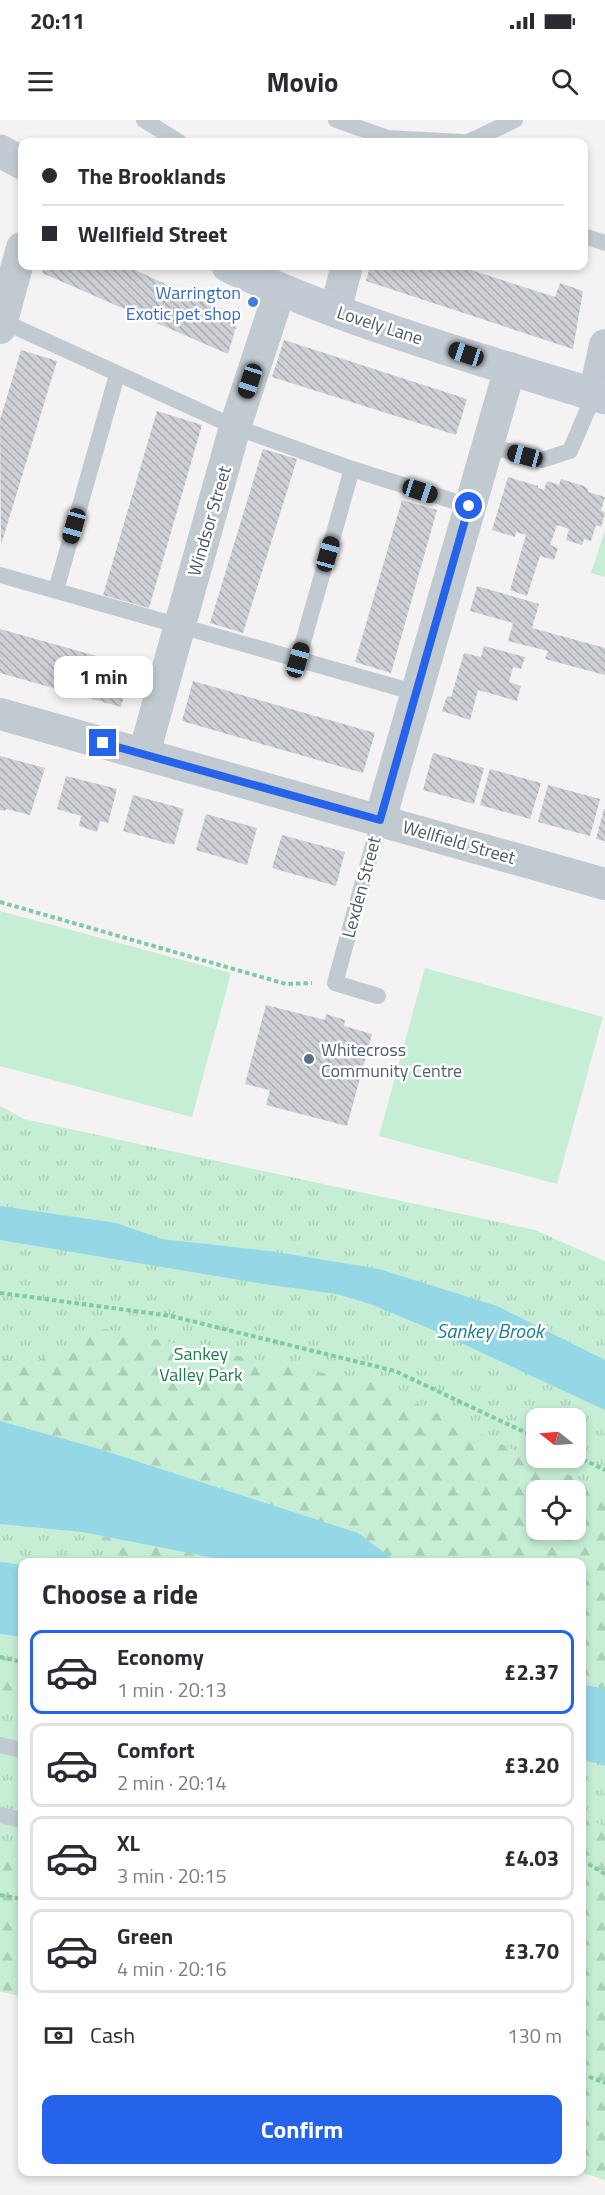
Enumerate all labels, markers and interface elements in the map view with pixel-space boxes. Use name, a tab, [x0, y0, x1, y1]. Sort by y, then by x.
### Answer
text: 20:11	[30, 4, 85, 38]
text: Movio	[267, 61, 338, 102]
icon: menu	[24, 65, 57, 98]
icon: search	[548, 65, 581, 98]
text: The Brooklands	[78, 159, 226, 193]
text: Wellfield Street	[78, 217, 227, 251]
place label: Warrington Exotic pet shop	[126, 279, 241, 327]
marker: Warrington Exotic pet shop	[246, 295, 260, 309]
street label: Lovely Lane	[334, 298, 426, 352]
car	[446, 340, 486, 368]
car	[236, 361, 264, 401]
car	[505, 443, 545, 469]
street label: Windsor Street	[180, 462, 238, 579]
car	[400, 477, 440, 505]
route start	[455, 492, 482, 519]
car	[60, 506, 88, 546]
car	[314, 534, 342, 574]
car	[284, 640, 312, 680]
callout: 1 min	[54, 656, 152, 698]
text: 1 min	[79, 661, 128, 692]
route end	[89, 729, 116, 756]
street label: Wellfield Street	[400, 813, 519, 871]
street label: Lexden Street	[334, 833, 388, 941]
place label: Whitecross Community Centre	[321, 1036, 462, 1084]
marker: Whitecross Community Centre	[302, 1052, 316, 1066]
water label: Sankey Brook	[436, 1315, 546, 1346]
park label: Sankey Valley Park	[159, 1340, 243, 1388]
north arrow	[526, 1408, 586, 1468]
map controls	[526, 1408, 586, 1540]
button: locate	[526, 1480, 586, 1540]
text: Choose a ride	[42, 1573, 198, 1614]
text: Economy	[117, 1640, 204, 1674]
icon: car	[45, 1645, 99, 1699]
text: £2.37	[504, 1655, 559, 1689]
text: 1 min · 20:13	[117, 1674, 227, 1705]
text: Comfort	[117, 1733, 195, 1767]
icon: car	[45, 1738, 99, 1792]
text: £3.20	[504, 1748, 559, 1782]
text: 2 min · 20:14	[117, 1767, 227, 1798]
text: XL	[117, 1826, 140, 1860]
icon: car	[45, 1831, 99, 1885]
text: £4.03	[504, 1841, 559, 1875]
text: 3 min · 20:15	[117, 1860, 227, 1891]
text: Green	[117, 1919, 173, 1953]
icon: car	[45, 1924, 99, 1978]
text: £3.70	[504, 1934, 559, 1968]
text: 4 min · 20:16	[117, 1953, 227, 1984]
text: Cash	[90, 2018, 135, 2052]
icon: cash	[42, 2019, 75, 2052]
text: 130 m	[507, 2020, 562, 2051]
button: Confirm	[42, 2095, 562, 2164]

